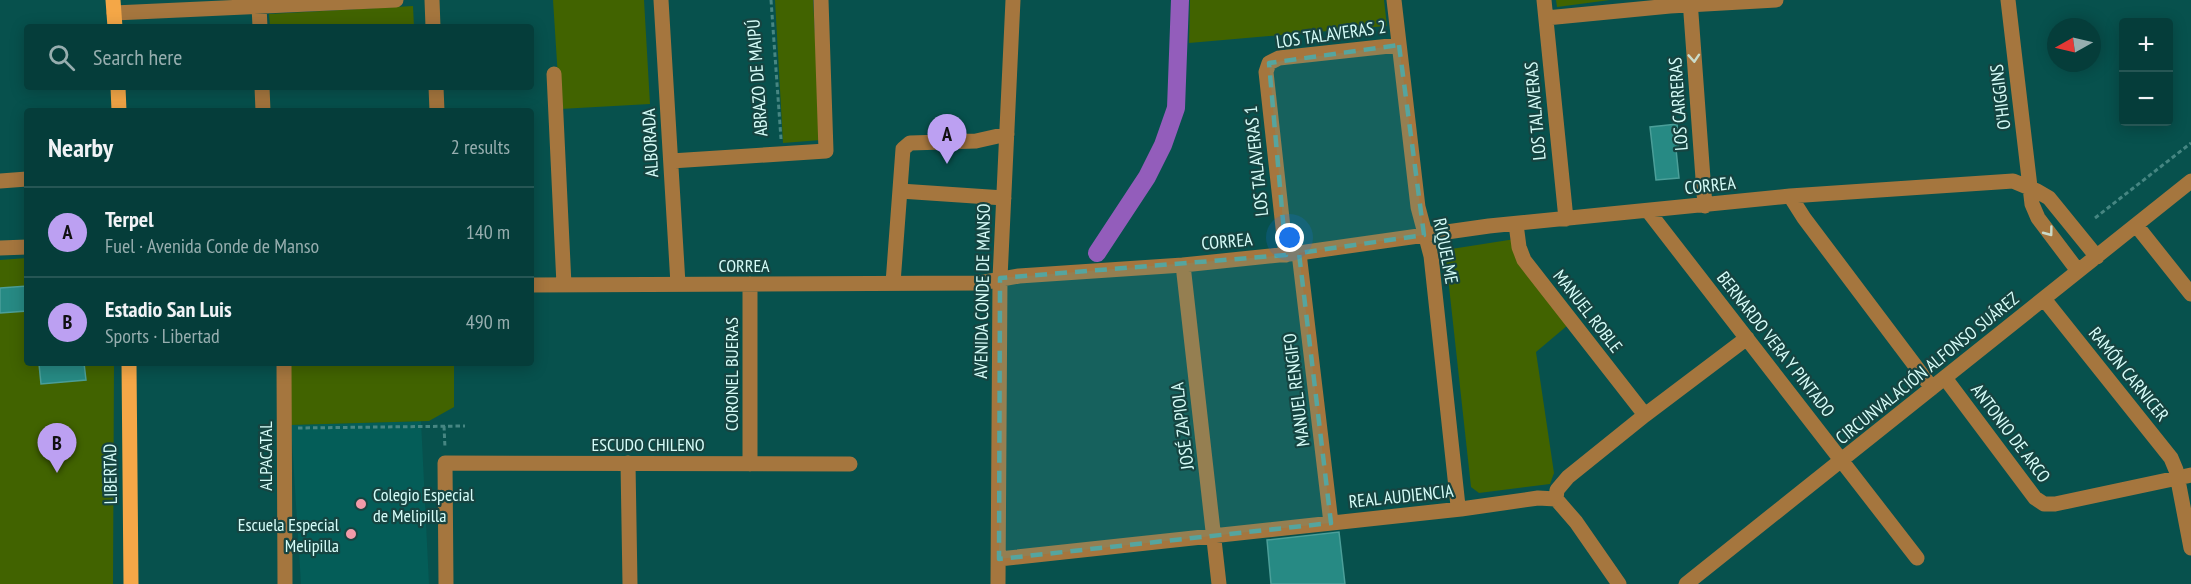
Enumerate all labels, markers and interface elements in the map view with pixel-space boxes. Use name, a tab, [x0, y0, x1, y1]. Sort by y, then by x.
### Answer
street label: LOS TALAVERAS 2	[1275, 15, 1387, 53]
north arrow	[2047, 18, 2101, 72]
map controls	[2119, 18, 2173, 126]
button: +	[2119, 18, 2173, 72]
street label: ABRAZO DE MAIPÚ	[741, 19, 773, 137]
search box	[24, 24, 534, 90]
icon: search	[45, 41, 78, 74]
text: Search here	[93, 43, 182, 71]
one-way arrow	[1687, 54, 1700, 63]
street label: LOS CARRERAS	[1663, 56, 1693, 151]
street label: LOS TALAVERAS	[1519, 60, 1551, 161]
street label: O'HIGGINS	[1985, 63, 2015, 131]
button: −	[2119, 72, 2173, 126]
street label: LOS TALAVERAS 1	[1239, 105, 1273, 217]
street label: ALBORADA	[637, 108, 663, 178]
pin: A	[928, 114, 966, 164]
text: Nearby	[48, 131, 113, 164]
text: 2 results	[451, 134, 510, 160]
street label: CORREA	[1683, 171, 1737, 199]
street label: AVENIDA CONDE DE MANSO	[969, 203, 995, 379]
text: Terpel	[105, 205, 154, 233]
street label: RIQUELME	[1428, 216, 1464, 286]
text: A	[62, 219, 73, 245]
text: 140 m	[466, 219, 510, 245]
your location	[1275, 223, 1304, 252]
one-way arrow	[2042, 226, 2053, 237]
street label: CORREA	[1200, 227, 1254, 255]
text: Fuel · Avenida Conde de Manso	[105, 233, 319, 259]
street label: CORREA	[718, 254, 770, 277]
street label: MANUEL ROBLE	[1548, 265, 1628, 357]
street label: BERNARDO VERA Y PINTADO	[1712, 267, 1840, 422]
street label: CIRCUNVALACIÓN ALFONSO SUÁREZ	[1831, 287, 2023, 449]
text: Estadio San Luis	[105, 295, 232, 323]
text: B	[63, 309, 72, 335]
text: 490 m	[466, 309, 510, 335]
street label: CORONEL BUERAS	[720, 317, 743, 431]
street label: RAMÓN CARNICER	[2084, 322, 2174, 426]
text: Sports · Libertad	[105, 323, 220, 349]
street label: MANUEL RENGIFO	[1278, 332, 1314, 448]
street label: ANTONIO DE ARCO	[1966, 379, 2056, 487]
street label: JOSÉ ZAPIOLA	[1165, 381, 1199, 472]
street label: ALPACATAL	[254, 421, 277, 491]
pin: B	[38, 424, 76, 473]
street label: ESCUDO CHILENO	[591, 433, 705, 456]
street label: LIBERTAD	[98, 443, 122, 505]
street label: REAL AUDIENCIA	[1348, 479, 1455, 513]
place label: Colegio Especial de Melipilla	[373, 483, 475, 527]
marker: Colegio Especial de Melipilla	[354, 497, 368, 511]
place label: Escuela Especial Melipilla	[238, 513, 340, 557]
marker: Escuela Especial Melipilla	[344, 527, 358, 541]

